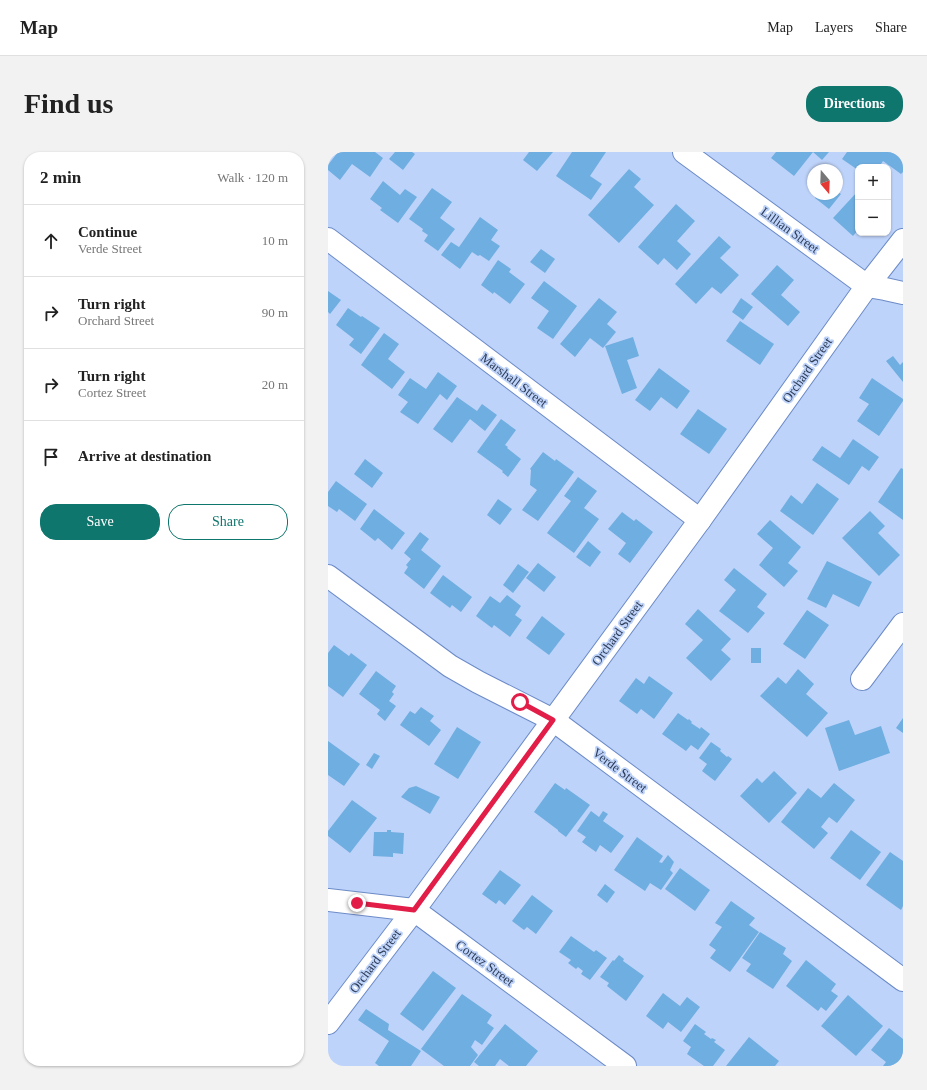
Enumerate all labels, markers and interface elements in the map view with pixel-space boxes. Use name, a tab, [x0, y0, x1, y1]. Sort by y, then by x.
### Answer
text: Map	[20, 17, 58, 38]
text: Map	[767, 20, 793, 35]
text: Layers	[815, 20, 853, 35]
text: Share	[875, 20, 907, 35]
button: Directions	[806, 86, 903, 122]
text: Find us	[24, 88, 114, 119]
north arrow	[807, 164, 843, 200]
map controls	[855, 164, 891, 236]
button: +	[855, 164, 891, 200]
text: 2 min	[40, 168, 81, 187]
text: Walk · 120 m	[217, 170, 288, 185]
button: −	[855, 200, 891, 236]
street label: Lillian Street	[758, 204, 822, 256]
text: Continue	[78, 224, 137, 240]
icon: ahead	[40, 230, 62, 252]
text: 10 m	[262, 233, 288, 248]
text: Verde Street	[78, 241, 142, 256]
text: Turn right	[78, 296, 145, 312]
icon: right	[40, 302, 62, 324]
text: 90 m	[262, 305, 288, 320]
text: Orchard Street	[78, 313, 154, 328]
street label: Orchard Street	[779, 334, 835, 405]
street label: Marshall Street	[478, 350, 551, 410]
text: Turn right	[78, 368, 145, 384]
icon: right	[40, 374, 62, 396]
text: 20 m	[262, 377, 288, 392]
text: Cortez Street	[78, 385, 146, 400]
icon: arrive	[40, 446, 62, 468]
text: Arrive at destination	[78, 448, 211, 464]
button: Save	[40, 504, 160, 540]
button: Share	[168, 504, 288, 540]
street label: Orchard Street	[589, 597, 646, 668]
route start	[511, 693, 529, 711]
street label: Verde Street	[590, 745, 650, 795]
route end	[348, 894, 366, 912]
street label: Orchard Street	[346, 926, 404, 996]
street label: Cortez Street	[453, 937, 517, 989]

